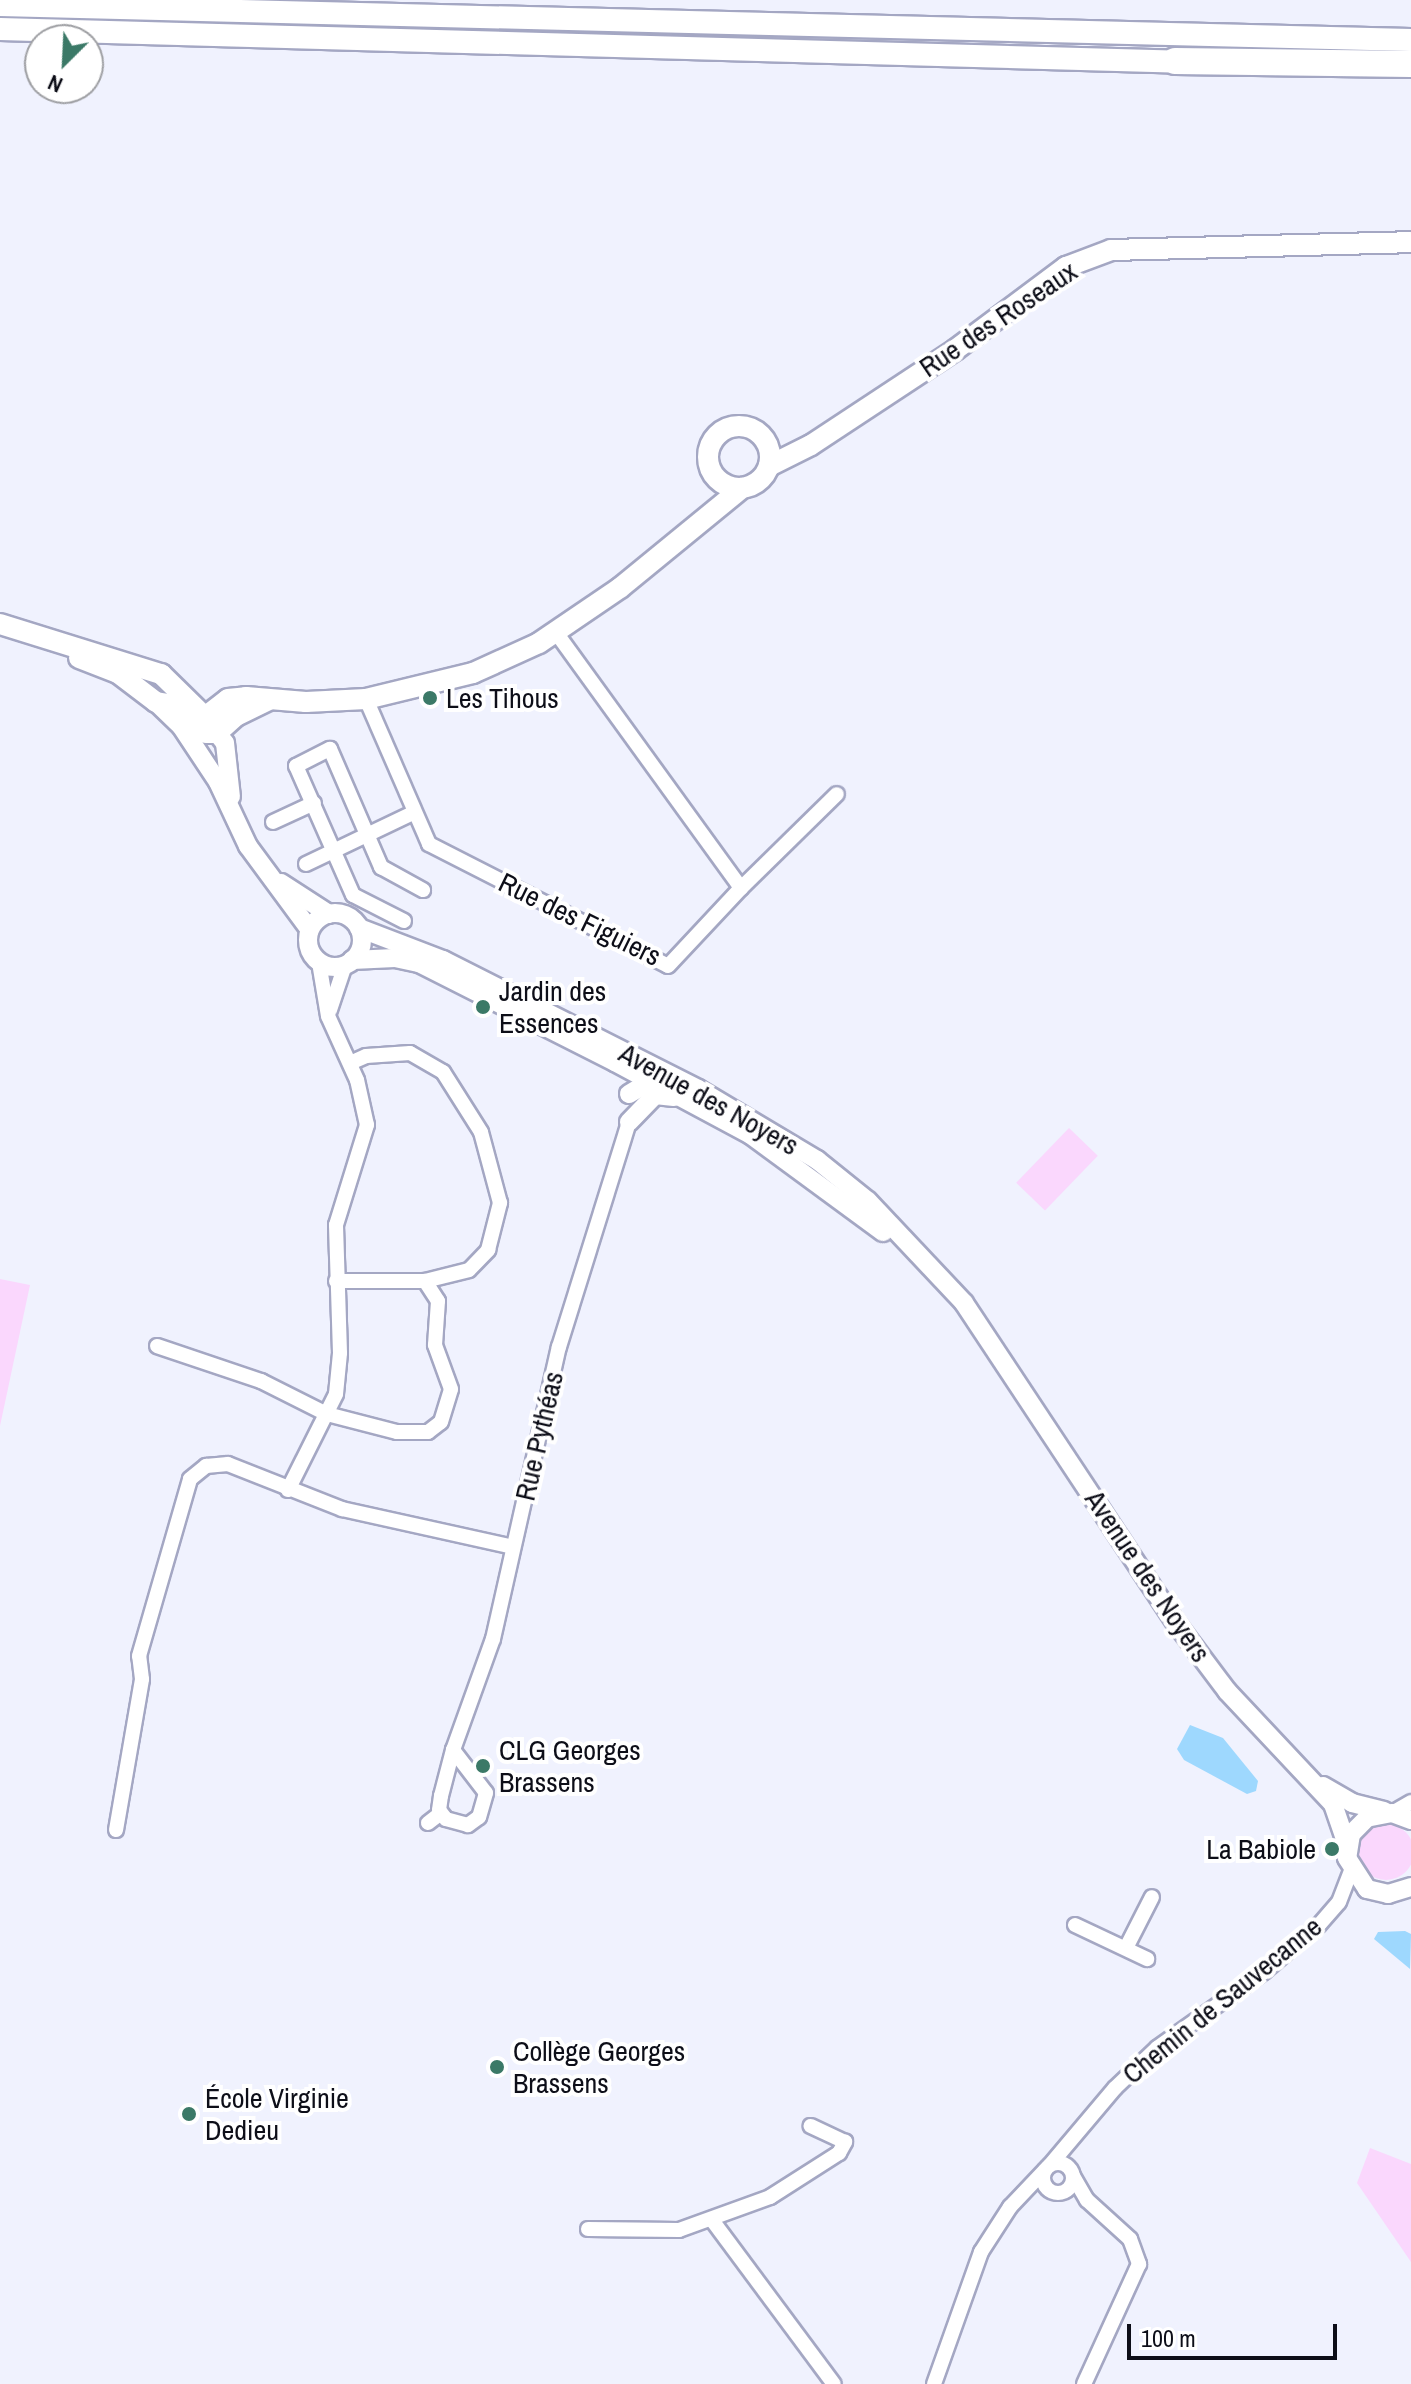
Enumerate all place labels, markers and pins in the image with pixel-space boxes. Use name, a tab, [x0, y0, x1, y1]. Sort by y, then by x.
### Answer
place label: Les Tihous	[446, 681, 559, 715]
marker: Les Tihous	[421, 689, 439, 707]
place label: Jardin des Essences	[499, 974, 606, 1040]
marker: Jardin des Essences	[474, 998, 492, 1016]
place label: CLG Georges Brassens	[499, 1733, 641, 1799]
marker: CLG Georges Brassens	[474, 1757, 492, 1775]
place label: La Babiole	[1206, 1832, 1316, 1866]
marker: La Babiole	[1323, 1840, 1341, 1858]
place label: Collège Georges Brassens	[513, 2034, 685, 2100]
marker: Collège Georges Brassens	[488, 2058, 506, 2076]
place label: École Virginie Dedieu	[205, 2081, 349, 2147]
marker: École Virginie Dedieu	[180, 2105, 198, 2123]

